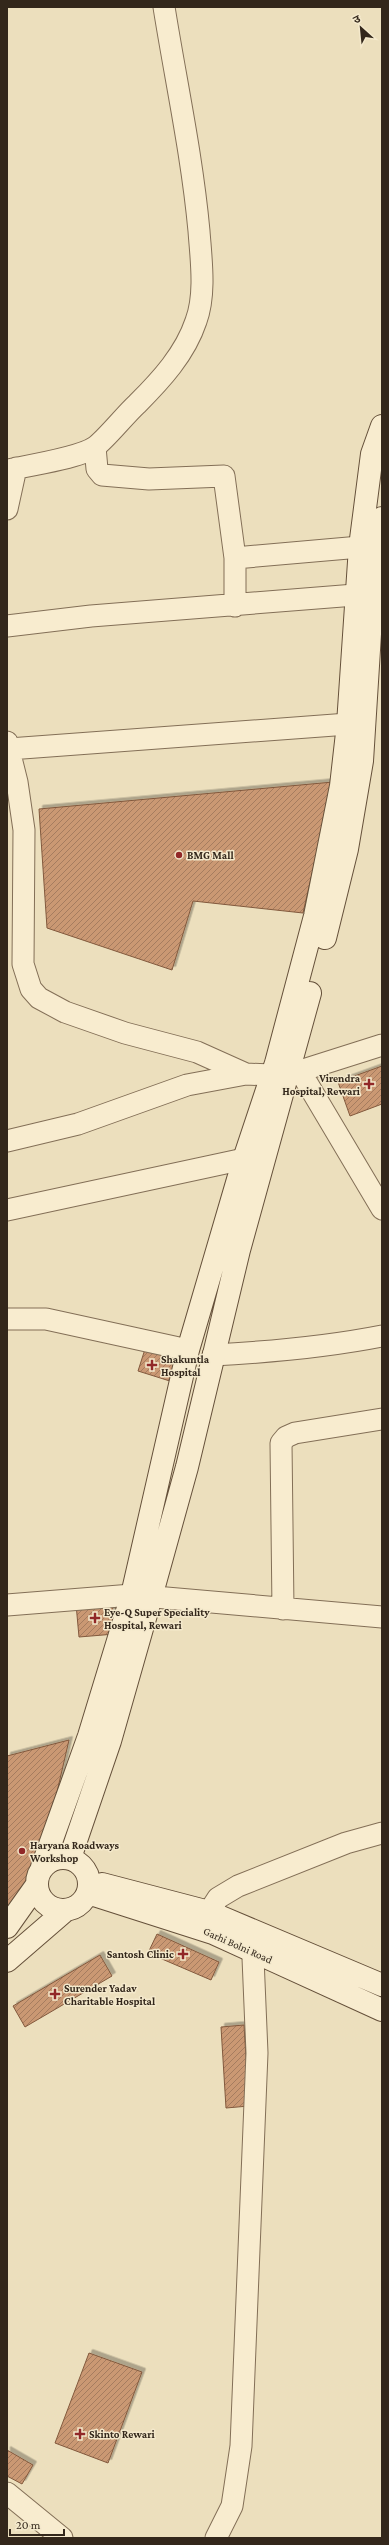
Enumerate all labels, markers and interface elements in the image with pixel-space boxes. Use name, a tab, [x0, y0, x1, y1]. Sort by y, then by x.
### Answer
north arrow	[341, 8, 381, 48]
text: उ	[351, 12, 363, 26]
place label: BMG Mall	[187, 849, 234, 861]
marker: BMG Mall	[174, 850, 184, 860]
place label: Virendra Hospital, Rewari	[282, 1072, 361, 1098]
marker: Virendra Hospital, Rewari	[363, 1078, 375, 1090]
place label: Shakuntla Hospital	[161, 1353, 210, 1378]
marker: Shakuntla Hospital	[146, 1359, 158, 1371]
place label: Eye-Q Super Speciality Hospital, Rewari	[104, 1606, 210, 1632]
marker: Eye-Q Super Speciality Hospital, Rewari	[89, 1612, 101, 1624]
place label: Haryana Roadways Workshop	[29, 1839, 120, 1864]
marker: Haryana Roadways Workshop	[17, 1846, 27, 1856]
street label: Garhi Bolni Road	[202, 1924, 275, 1966]
place label: Santosh Clinic	[107, 1948, 174, 1960]
marker: Santosh Clinic	[177, 1948, 189, 1960]
place label: Surender Yadav Charitable Hospital	[64, 1982, 156, 2007]
marker: Surender Yadav Charitable Hospital	[49, 1988, 61, 2000]
marker: Skinto Rewari	[74, 2428, 86, 2440]
place label: Skinto Rewari	[89, 2428, 156, 2440]
scale bar	[10, 2511, 64, 2537]
text: 20 m	[16, 2518, 41, 2532]

